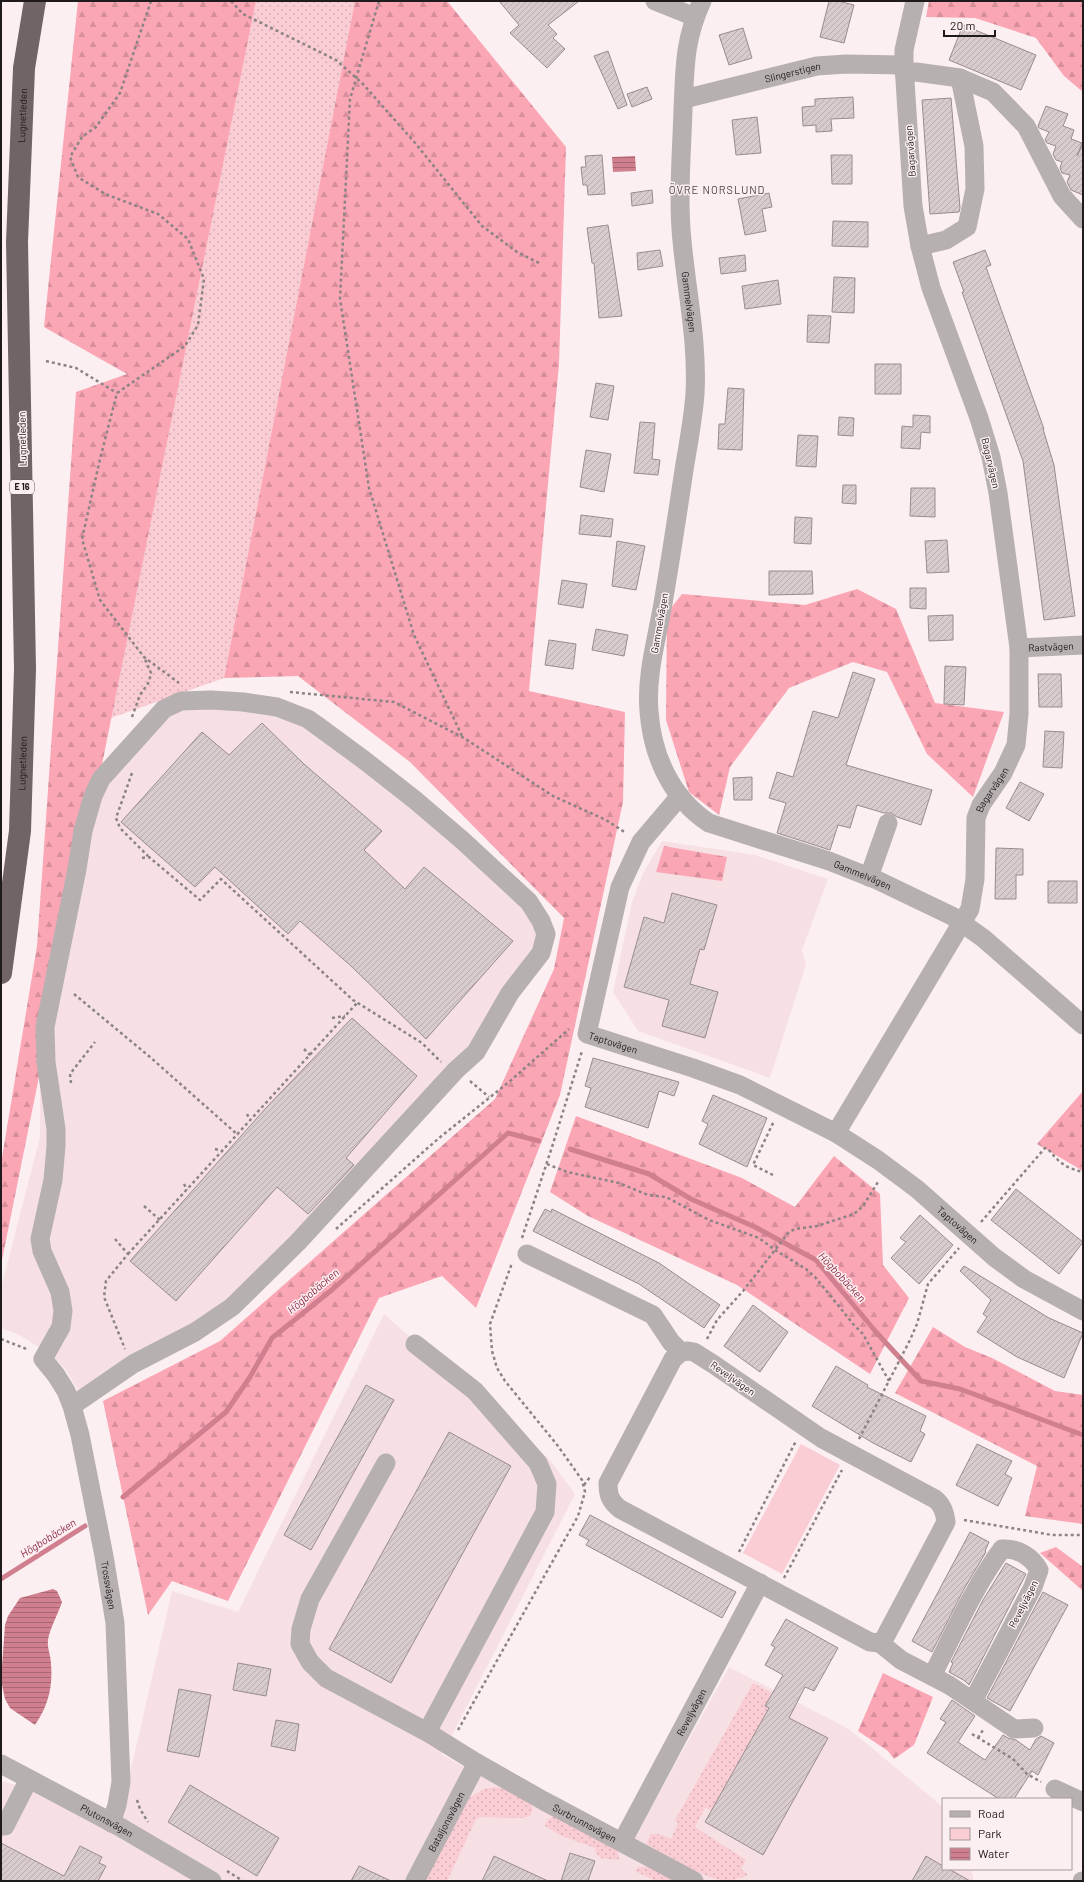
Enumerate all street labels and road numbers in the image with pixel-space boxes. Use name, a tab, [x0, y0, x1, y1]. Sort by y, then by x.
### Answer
street label: Slingerstigen	[763, 60, 821, 85]
street label: Lugnetleden	[15, 88, 29, 143]
street label: Bagarvägen	[902, 125, 918, 177]
street label: Gammelvägen	[679, 271, 699, 333]
street label: Lugnetleden	[16, 412, 28, 466]
street label: Bagarvägen	[979, 437, 1003, 489]
road number: E 16	[10, 480, 34, 494]
street label: Gammelvägen	[648, 592, 670, 654]
street label: Rastvägen	[1028, 639, 1074, 654]
street label: Lugnetleden	[15, 736, 29, 791]
street label: Bagarvägen	[973, 765, 1011, 814]
street label: Gammelvägen	[832, 858, 893, 892]
street label: Taptovägen	[587, 1029, 639, 1056]
street label: Taptovägen	[935, 1204, 981, 1246]
street label: Reveljvägen	[708, 1358, 758, 1398]
street label: Trossvägen	[99, 1560, 119, 1610]
street label: Reveljvägen	[1006, 1578, 1040, 1630]
street label: Reveljvägen	[674, 1687, 709, 1738]
street label: Bataljonsvägen	[425, 1790, 467, 1854]
street label: Plutonsvägen	[78, 1801, 136, 1840]
street label: Surbrunnsvägen	[551, 1801, 619, 1845]

